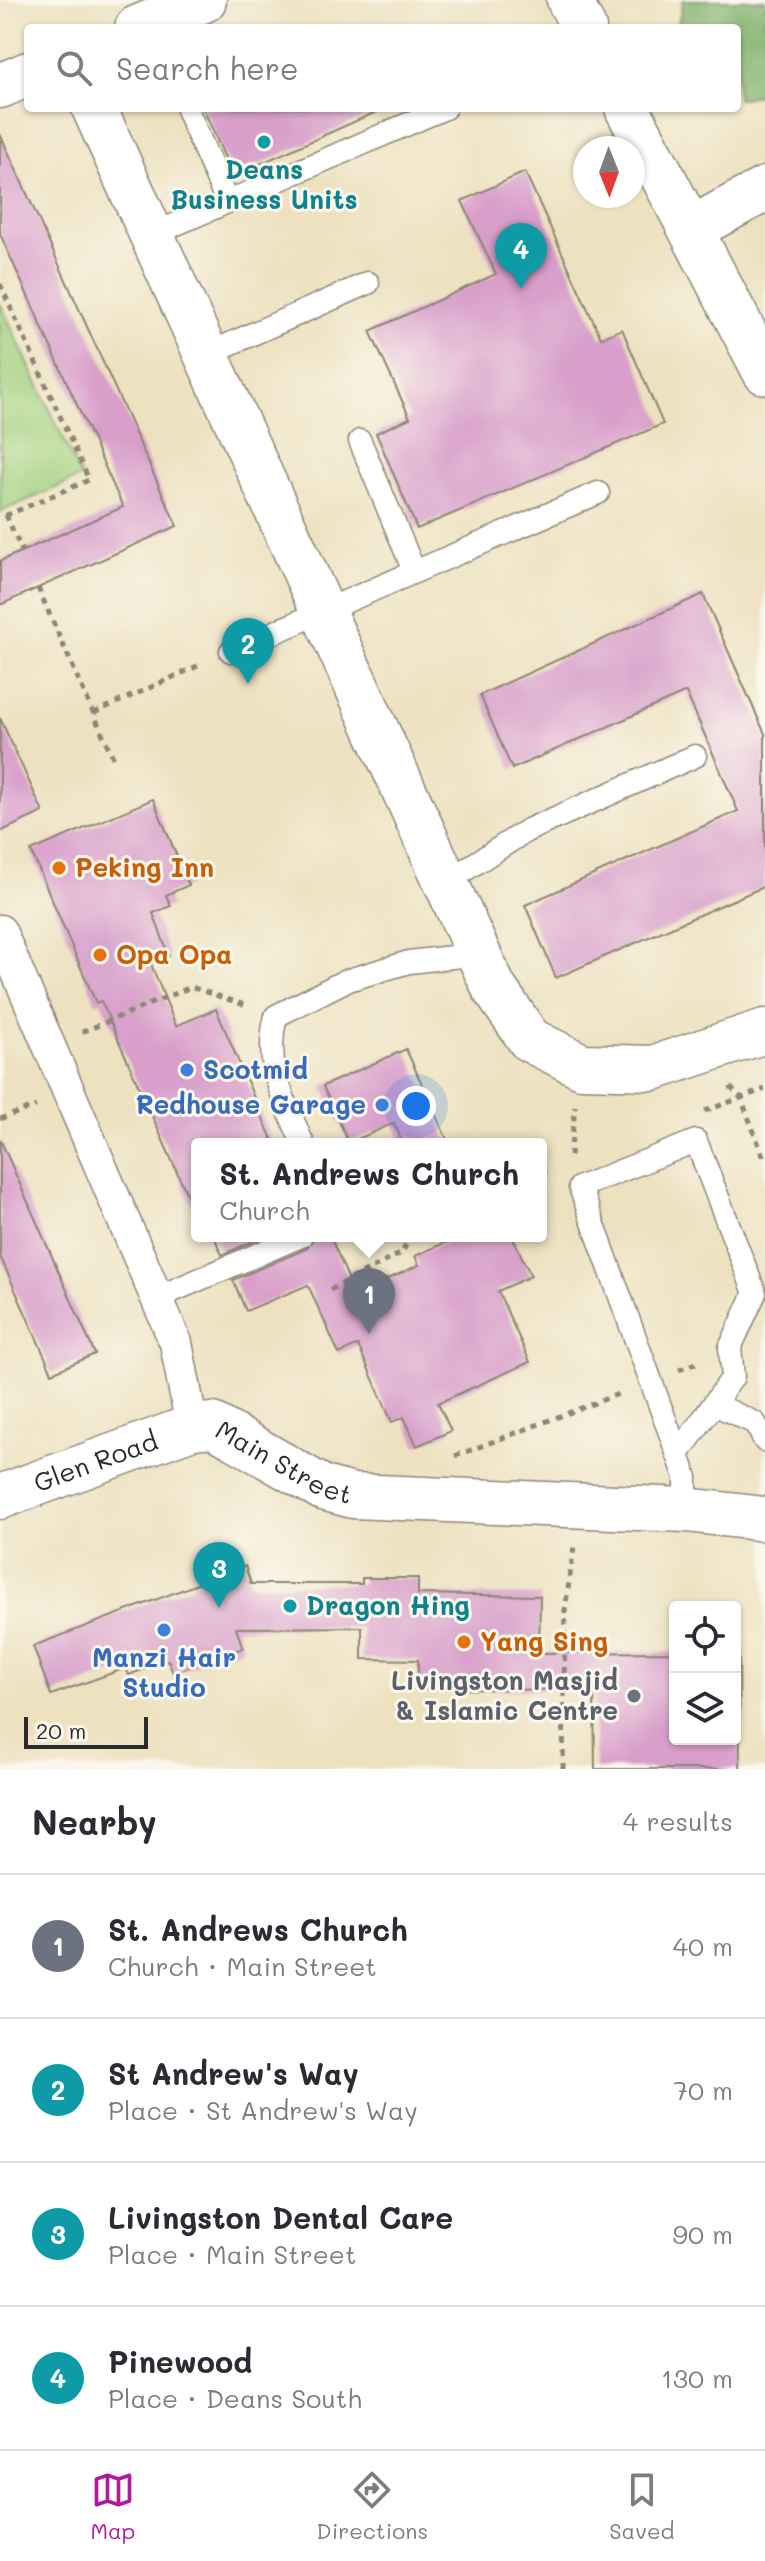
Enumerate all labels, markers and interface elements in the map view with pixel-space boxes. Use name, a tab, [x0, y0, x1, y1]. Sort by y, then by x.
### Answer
search box	[24, 24, 741, 112]
icon: search	[52, 46, 96, 90]
text: Search here	[116, 48, 299, 88]
marker: Deans Business Units	[255, 133, 273, 151]
north arrow	[573, 136, 645, 208]
place label: Deans Business Units	[171, 152, 357, 216]
pin: 4	[495, 223, 547, 289]
pin: 2	[222, 618, 274, 684]
place label: Peking Inn	[75, 850, 214, 884]
marker: Peking Inn	[50, 859, 68, 877]
place label: Opa Opa	[116, 937, 232, 971]
marker: Opa Opa	[91, 946, 109, 964]
place label: Scotmid	[203, 1052, 308, 1086]
marker: Scotmid	[178, 1061, 196, 1079]
your location	[396, 1086, 436, 1126]
place label: Redhouse Garage	[136, 1087, 366, 1121]
marker: Redhouse Garage	[373, 1096, 391, 1114]
popup	[191, 1138, 547, 1242]
text: St. Andrews Church	[219, 1153, 519, 1193]
text: Church	[219, 1193, 310, 1227]
pin: 1	[343, 1268, 395, 1334]
street label: Main Street	[210, 1412, 356, 1511]
street label: Glen Road	[29, 1423, 162, 1499]
pin: 3	[193, 1542, 245, 1608]
place label: Dragon Hing	[306, 1588, 470, 1622]
marker: Dragon Hing	[281, 1597, 299, 1615]
map controls	[669, 1601, 741, 1745]
button: locate	[669, 1601, 741, 1673]
marker: Manzi Hair Studio	[155, 1621, 173, 1639]
place label: Yang Sing	[480, 1624, 608, 1658]
marker: Yang Sing	[455, 1633, 473, 1651]
place label: Manzi Hair Studio	[92, 1640, 236, 1704]
place label: Livingston Masjid & Islamic Centre	[391, 1663, 618, 1727]
button: layers	[669, 1673, 741, 1745]
marker: Livingston Masjid & Islamic Centre	[625, 1687, 643, 1705]
scale bar	[24, 1713, 148, 1749]
text: 20 m	[36, 1716, 86, 1745]
text: Nearby	[32, 1799, 157, 1844]
text: 4 results	[623, 1804, 733, 1838]
text: St. Andrews Church	[108, 1909, 408, 1949]
text: 1	[52, 1929, 64, 1963]
text: 40 m	[673, 1929, 733, 1963]
text: Church · Main Street	[108, 1949, 377, 1983]
text: St Andrew's Way	[108, 2053, 359, 2093]
text: 2	[51, 2073, 65, 2107]
text: 70 m	[673, 2073, 733, 2107]
text: Place · St Andrew's Way	[108, 2093, 418, 2127]
text: Livingston Dental Care	[108, 2197, 453, 2237]
text: 3	[50, 2217, 66, 2251]
text: 90 m	[673, 2217, 733, 2251]
text: Place · Main Street	[108, 2237, 356, 2271]
text: Pinewood	[108, 2341, 252, 2381]
text: 4	[50, 2361, 66, 2395]
text: 130 m	[661, 2361, 733, 2395]
text: Place · Deans South	[108, 2381, 362, 2415]
tab: Map	[91, 2468, 135, 2545]
tab: Directions	[316, 2468, 428, 2545]
tab: Saved	[609, 2468, 674, 2545]

